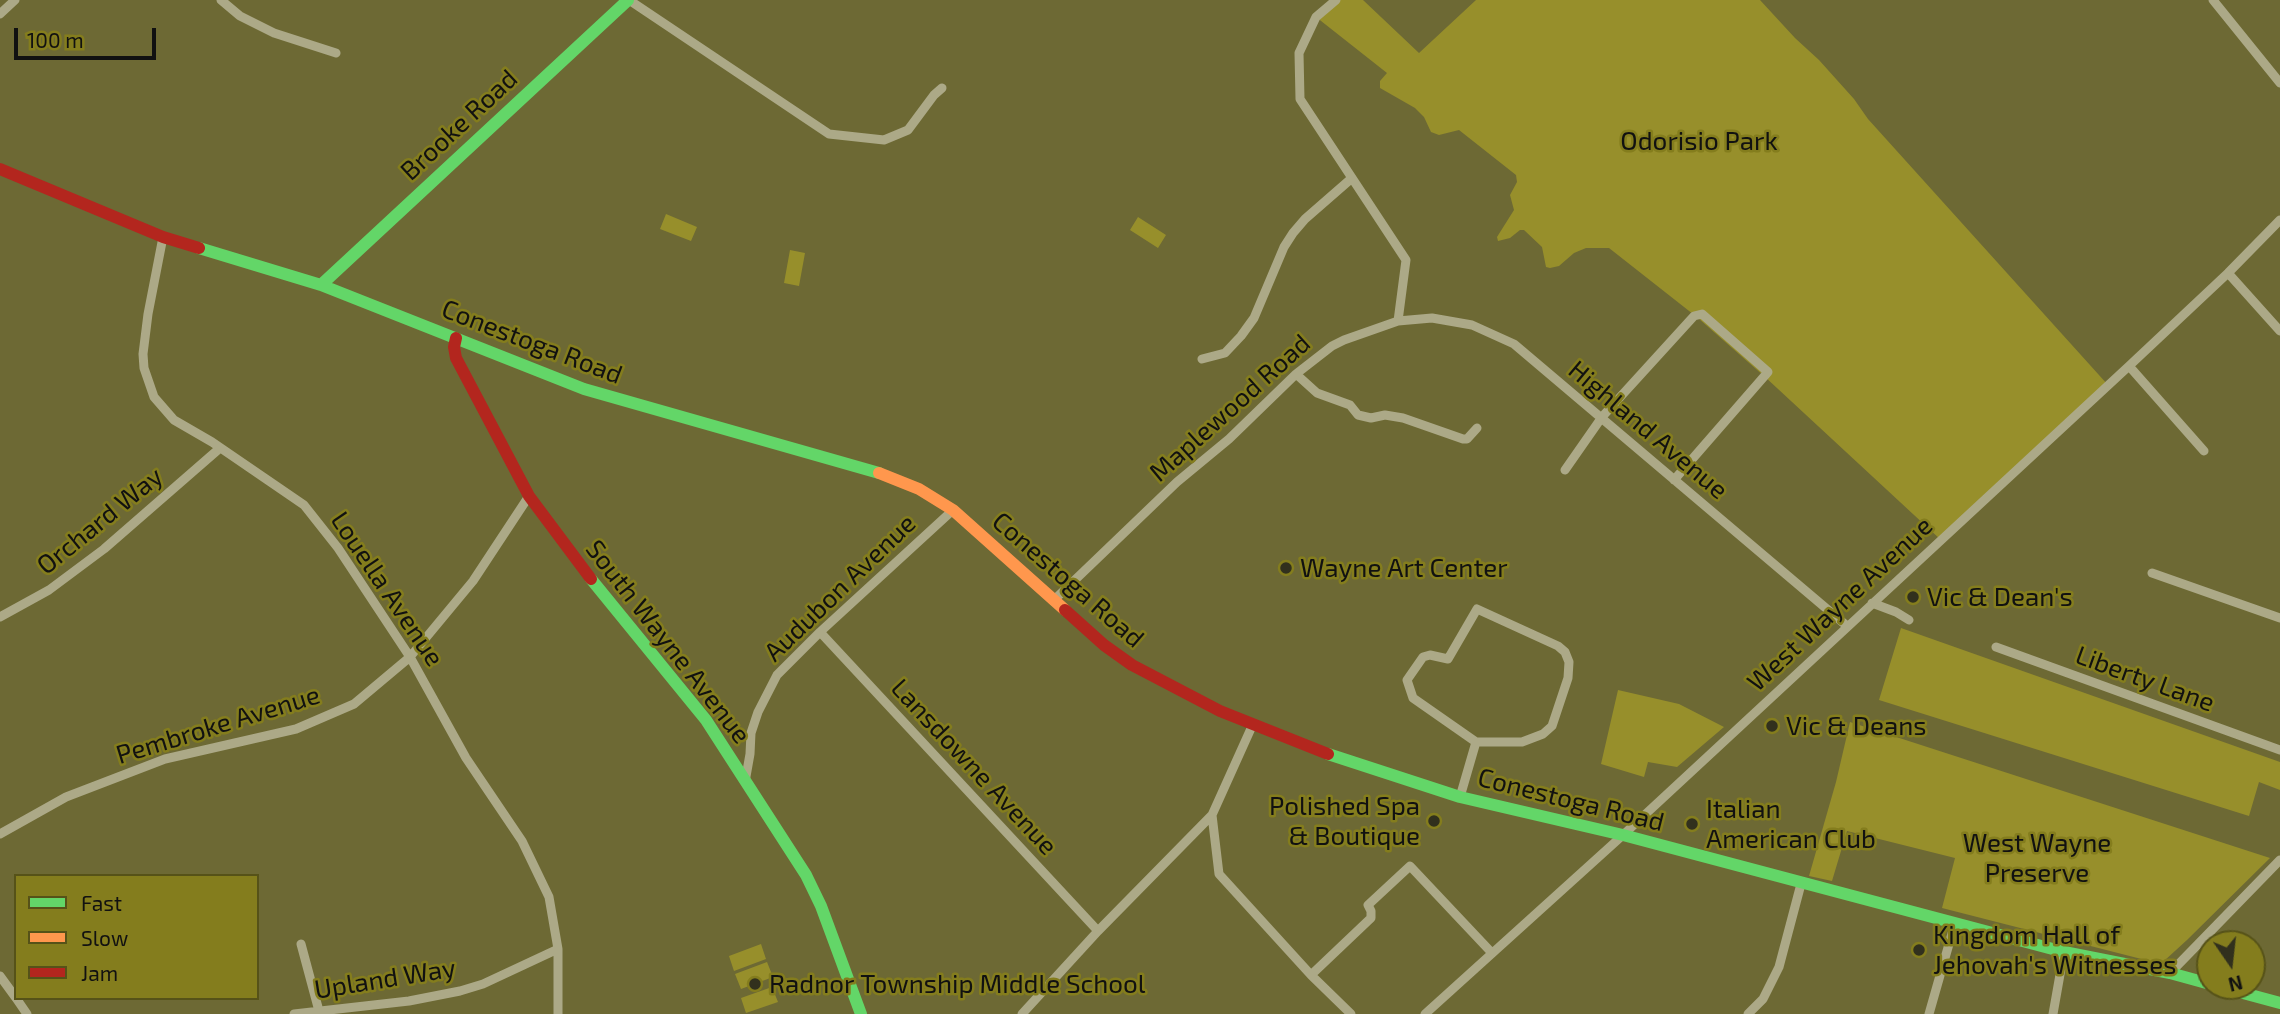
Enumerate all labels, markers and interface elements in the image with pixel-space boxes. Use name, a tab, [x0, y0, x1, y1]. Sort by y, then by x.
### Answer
scale bar	[18, 14, 159, 58]
text: 100 m	[27, 27, 84, 52]
street label: Brooke Road	[394, 63, 524, 187]
park label: Odorisio Park	[1620, 125, 1778, 157]
street label: Conestoga Road	[437, 293, 627, 391]
street label: Maplewood Road	[1143, 328, 1317, 488]
street label: Highland Avenue	[1562, 354, 1734, 506]
street label: Orchard Way	[31, 461, 169, 581]
street label: Louella Avenue	[324, 506, 450, 672]
street label: Conestoga Road	[986, 506, 1150, 654]
street label: Audubon Avenue	[758, 508, 922, 668]
street label: West Wayne Avenue	[1741, 510, 1939, 698]
street label: South Wayne Avenue	[579, 534, 757, 750]
place label: Wayne Art Center	[1300, 552, 1508, 584]
marker: Wayne Art Center	[1278, 560, 1294, 576]
place label: Vic & Dean's	[1927, 581, 2073, 613]
marker: Vic & Dean's	[1905, 589, 1921, 605]
street label: Liberty Lane	[2071, 640, 2219, 718]
street label: Lansdowne Avenue	[885, 673, 1063, 861]
street label: Pembroke Avenue	[112, 679, 324, 771]
place label: Vic & Deans	[1786, 710, 1926, 742]
marker: Vic & Deans	[1764, 718, 1780, 734]
street label: Conestoga Road	[1475, 762, 1667, 838]
place label: Polished Spa & Boutique	[1269, 790, 1420, 852]
place label: Italian American Club	[1706, 793, 1876, 854]
marker: Polished Spa & Boutique	[1426, 813, 1442, 829]
marker: Italian American Club	[1684, 816, 1700, 832]
park label: West Wayne Preserve	[1963, 827, 2111, 888]
legend	[14, 874, 259, 1000]
text: Fast	[81, 890, 122, 915]
place label: Kingdom Hall of Jehovah's Witnesses	[1933, 919, 2176, 981]
text: Slow	[81, 925, 128, 950]
north arrow	[2196, 930, 2266, 1000]
marker: Kingdom Hall of Jehovah's Witnesses	[1911, 942, 1927, 958]
street label: Upland Way	[312, 952, 458, 1006]
text: Jam	[81, 960, 118, 985]
place label: Radnor Township Middle School	[769, 968, 1146, 1000]
text: N	[2226, 971, 2245, 997]
marker: Radnor Township Middle School	[747, 976, 763, 992]

